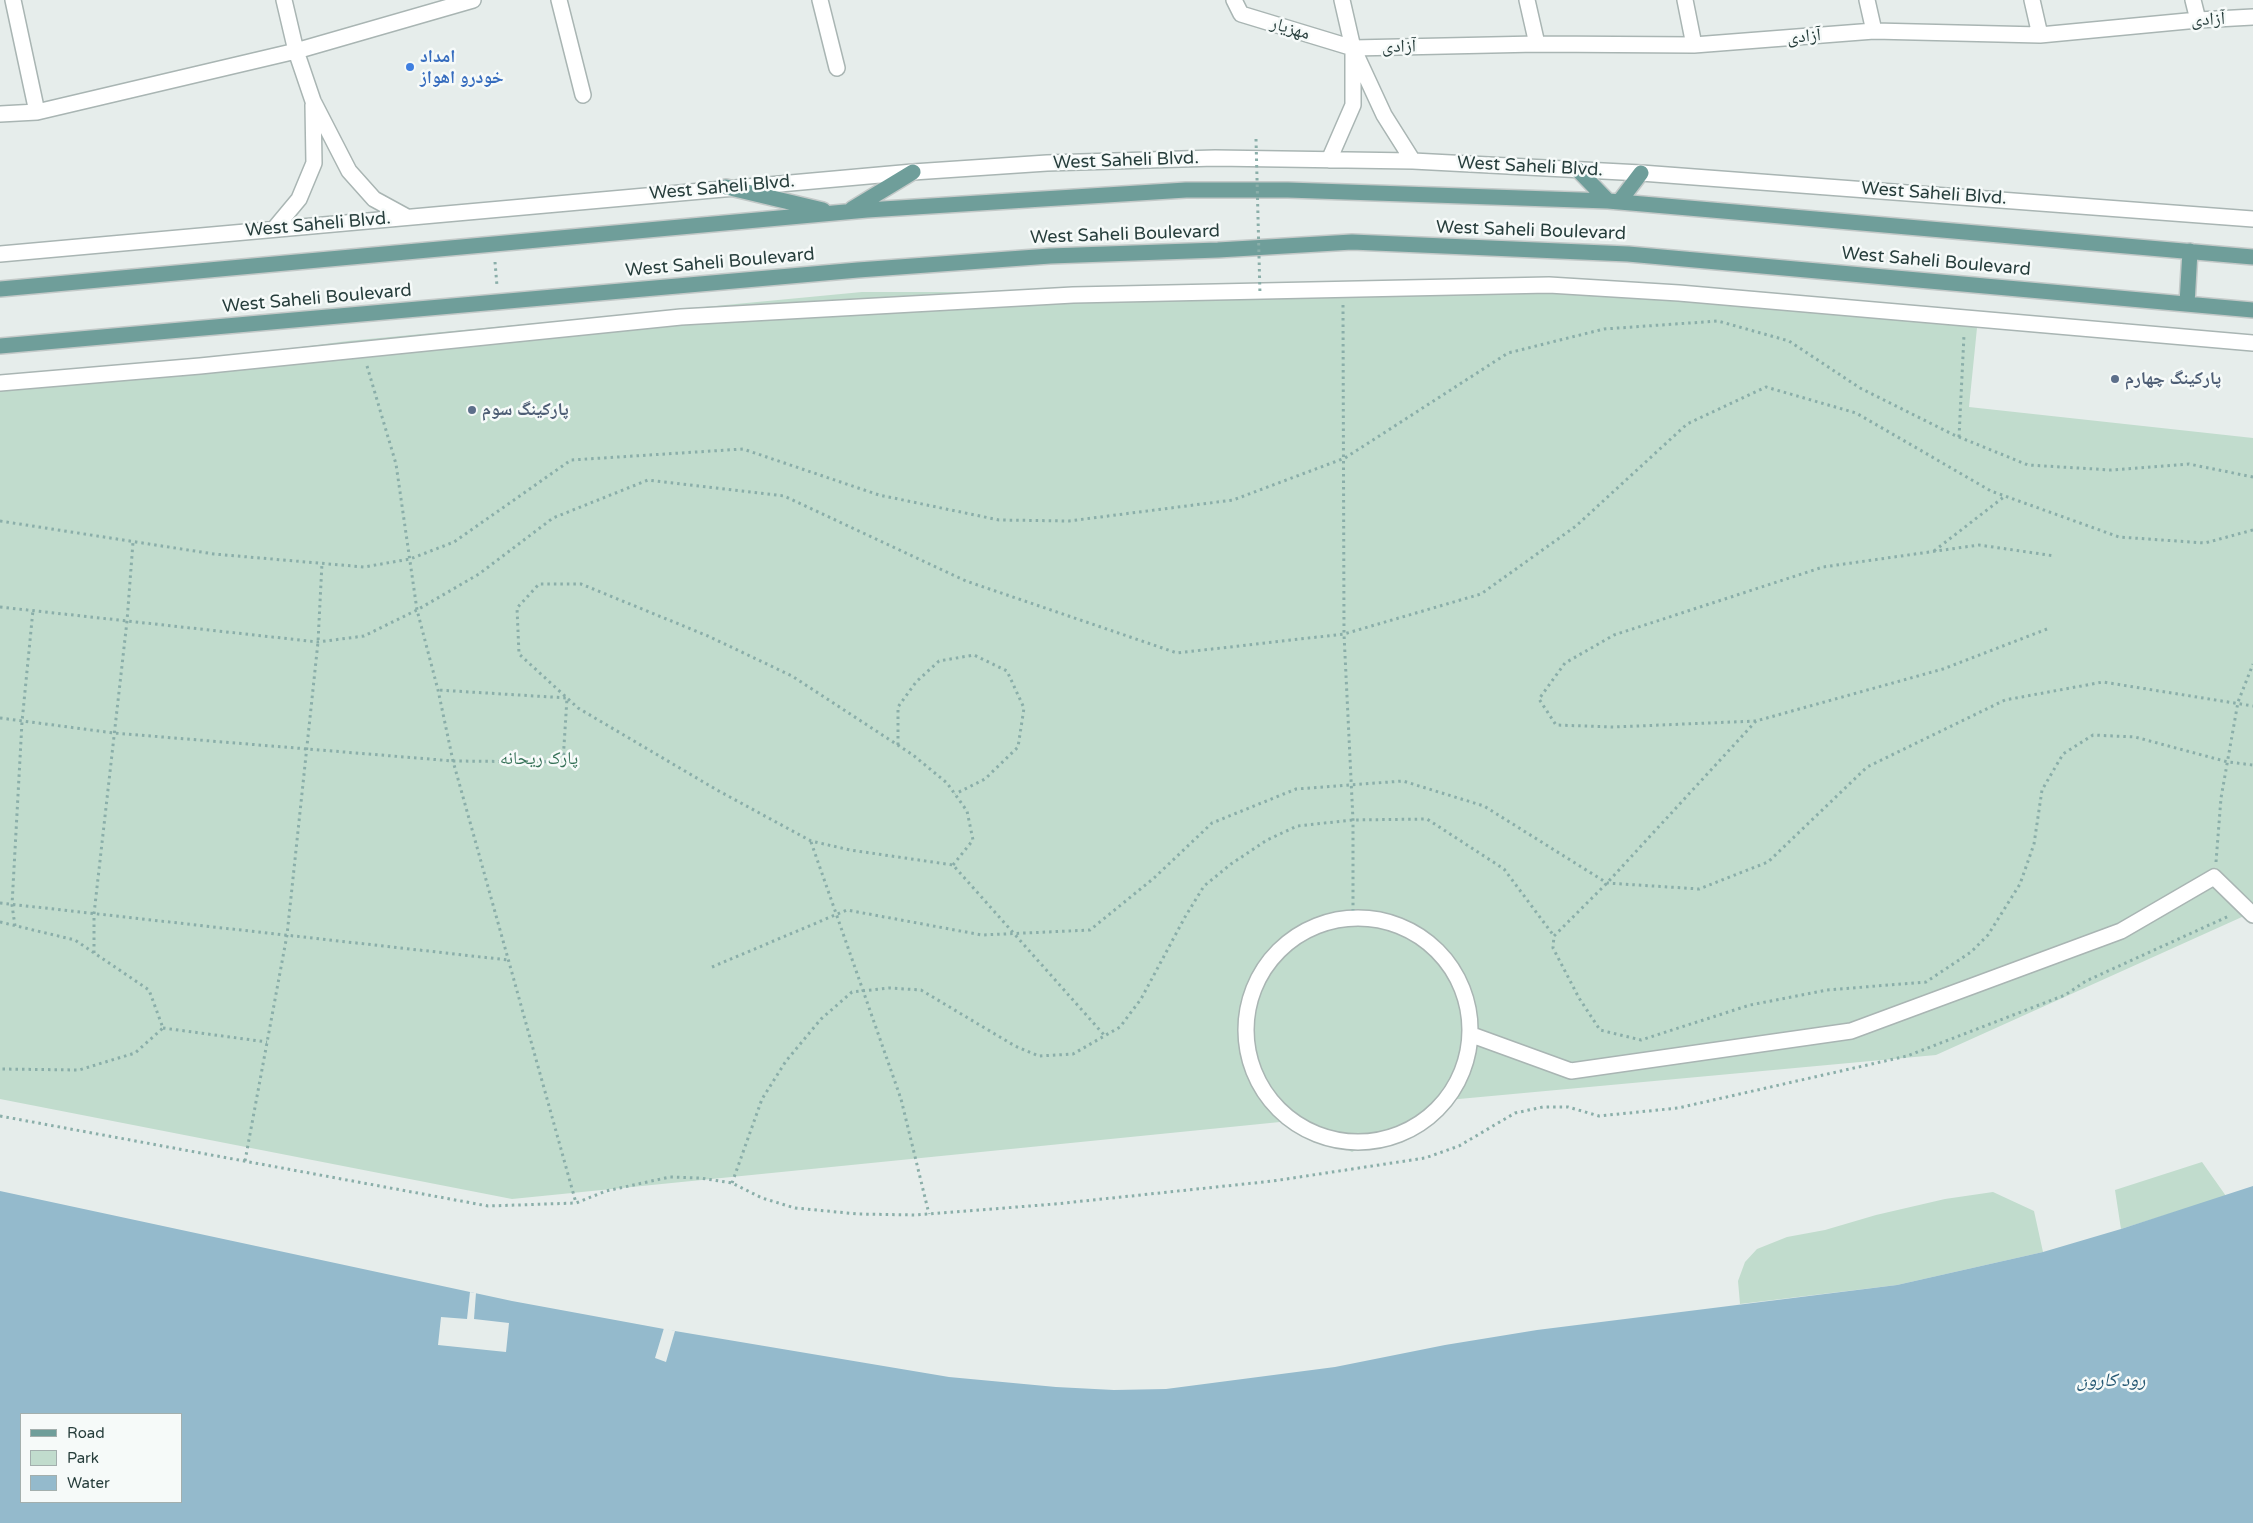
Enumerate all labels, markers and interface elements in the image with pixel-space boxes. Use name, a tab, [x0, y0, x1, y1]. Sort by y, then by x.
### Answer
street label: آزادی	[2190, 8, 2226, 32]
street label: مهزیار	[1268, 13, 1312, 45]
street label: آزادی	[1786, 25, 1822, 49]
street label: آزادی	[1382, 36, 1416, 58]
place label: امداد خودرو اهواز	[420, 46, 504, 88]
marker: امداد خودرو اهواز	[404, 61, 416, 73]
street label: West Saheli Blvd.	[1053, 148, 1199, 174]
street label: West Saheli Blvd.	[1457, 152, 1603, 182]
street label: West Saheli Blvd.	[648, 171, 796, 205]
street label: West Saheli Blvd.	[1860, 178, 2008, 210]
street label: West Saheli Blvd.	[244, 208, 392, 242]
street label: West Saheli Boulevard	[1436, 217, 1626, 245]
street label: West Saheli Boulevard	[1030, 221, 1220, 249]
street label: West Saheli Boulevard	[1840, 243, 2032, 281]
street label: West Saheli Boulevard	[624, 244, 816, 282]
street label: West Saheli Boulevard	[221, 280, 413, 318]
place label: پارکینگ چهارم	[2125, 368, 2221, 390]
marker: پارکینگ چهارم	[2109, 373, 2121, 385]
place label: پارکینگ سوم	[482, 399, 569, 421]
marker: پارکینگ سوم	[466, 404, 478, 416]
park label: پارک ریحانه	[500, 748, 578, 770]
water label: رود کارون	[2076, 1370, 2146, 1392]
legend	[20, 1413, 182, 1503]
text: Road	[67, 1424, 105, 1442]
text: Park	[67, 1449, 99, 1467]
text: Water	[67, 1474, 110, 1492]

